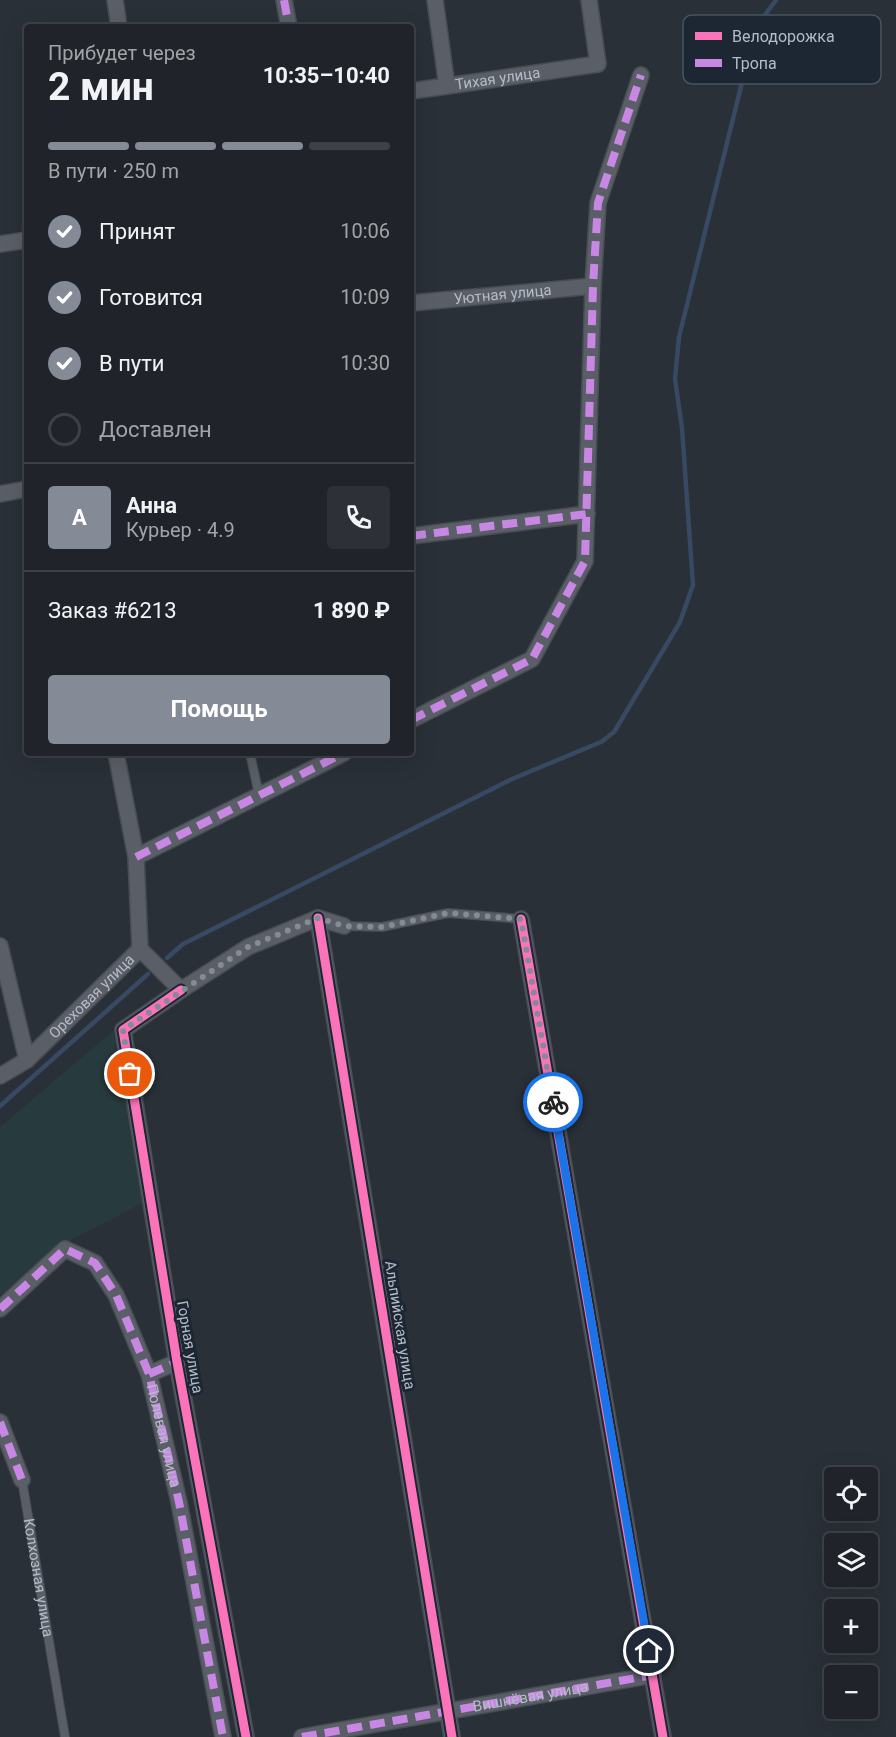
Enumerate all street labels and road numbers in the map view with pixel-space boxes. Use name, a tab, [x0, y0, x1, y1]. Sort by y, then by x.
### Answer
street label: Тихая улица	[454, 64, 541, 94]
street label: Уютная улица	[453, 281, 552, 308]
street label: Ореховая улица	[45, 951, 138, 1042]
street label: Альпийская улица	[381, 1259, 419, 1391]
street label: Горная улица	[173, 1299, 207, 1395]
street label: Полевая улица	[143, 1382, 184, 1489]
street label: Колхозная улица	[20, 1517, 57, 1638]
street label: Вишнёвая улица	[471, 1678, 590, 1716]

